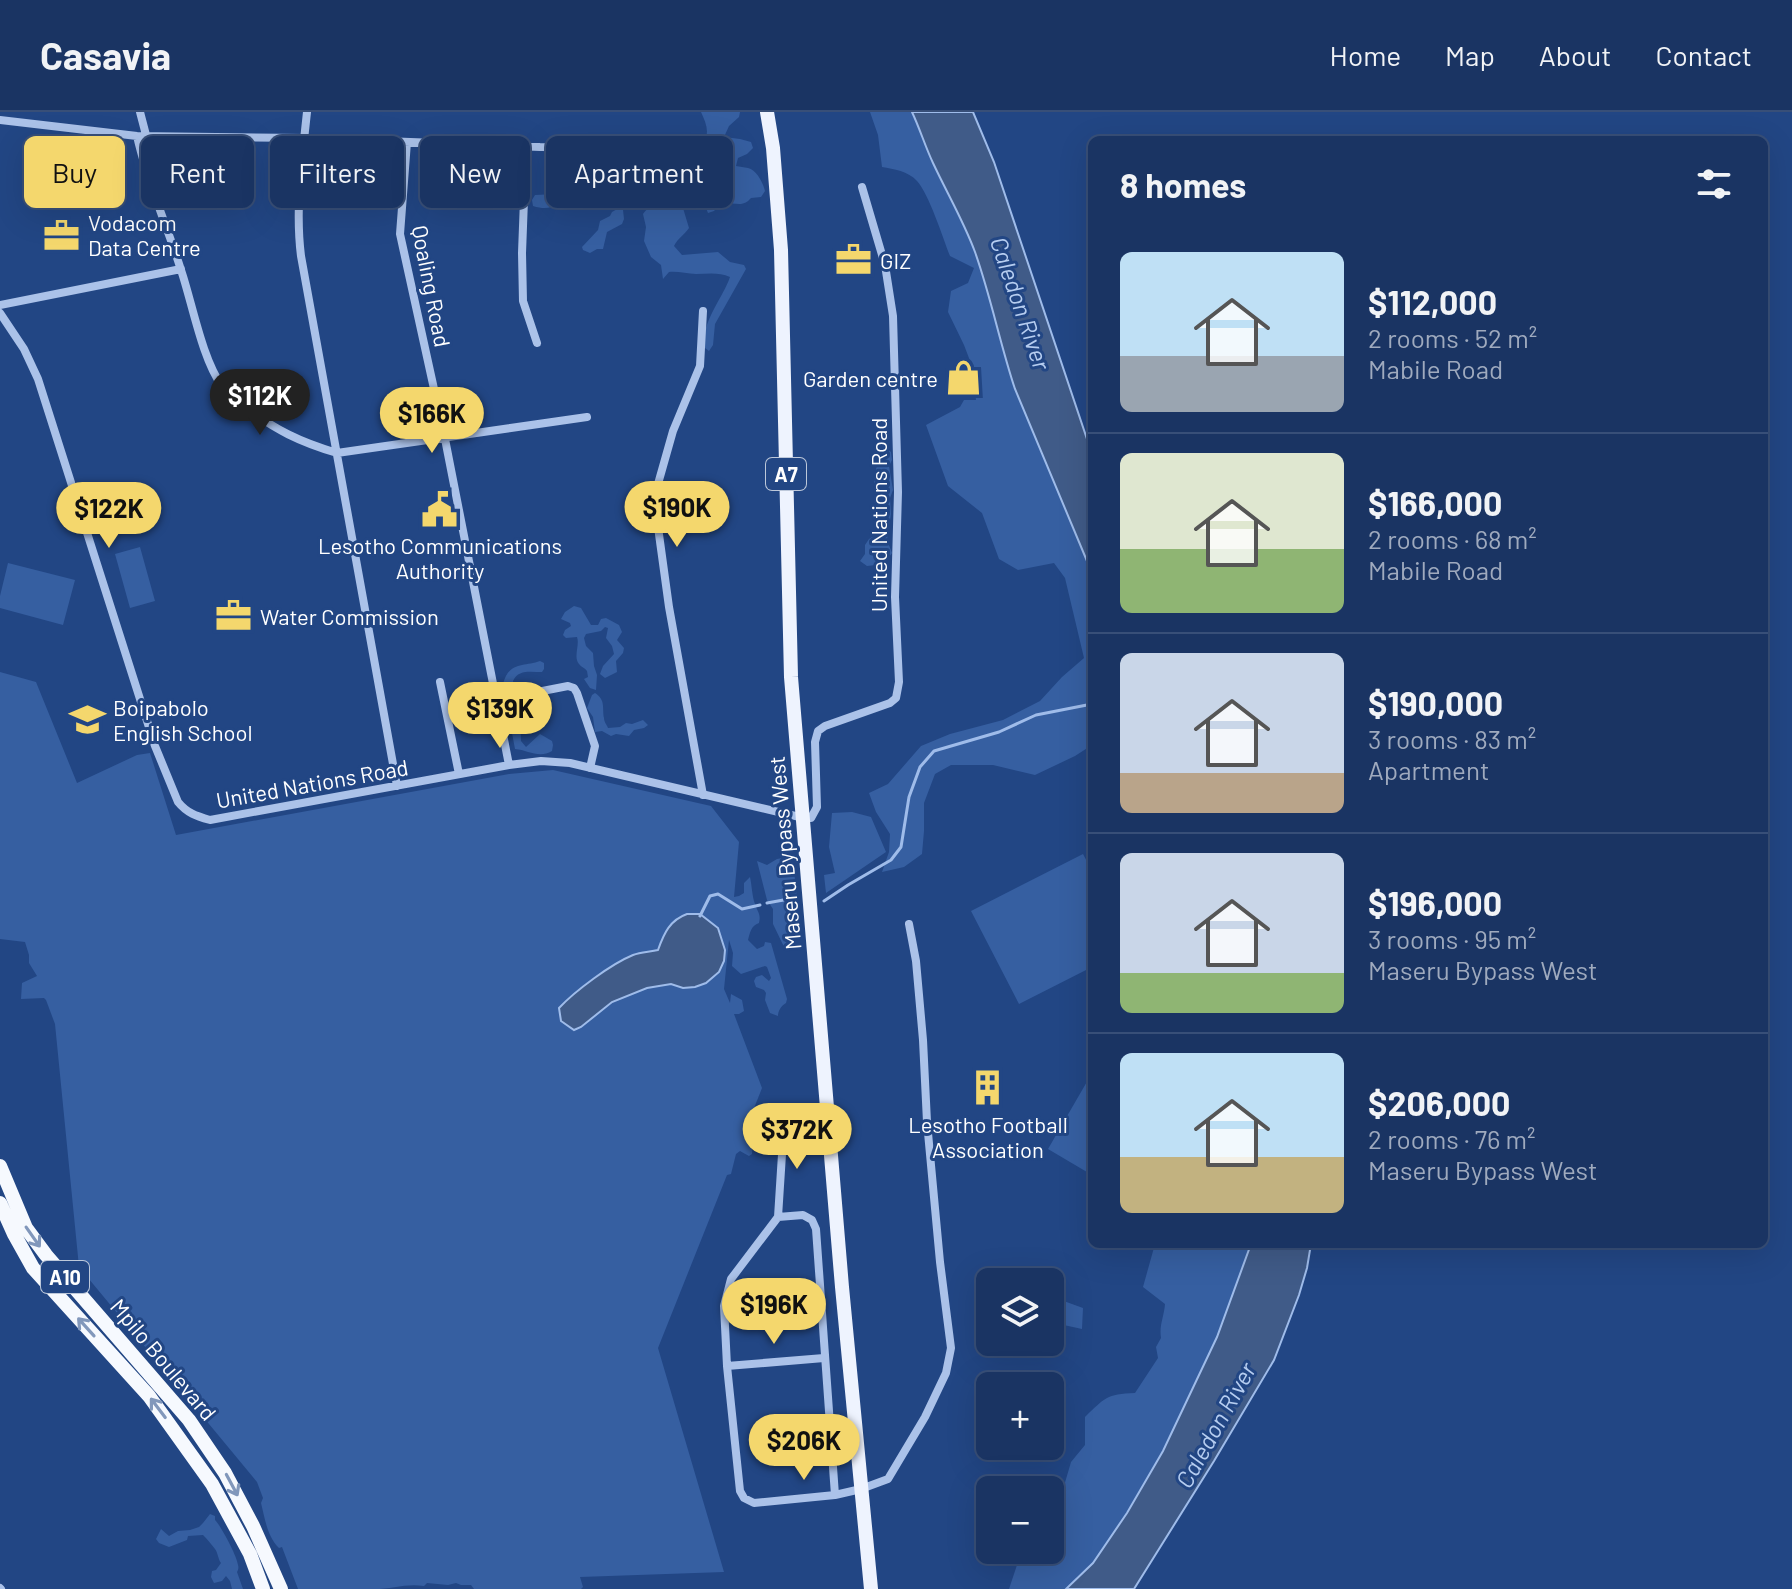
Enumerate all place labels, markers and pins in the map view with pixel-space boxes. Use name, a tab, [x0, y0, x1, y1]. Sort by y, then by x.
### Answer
place label: Vodacom Data Centre	[88, 209, 201, 260]
office icon: Vodacom Data Centre	[43, 216, 81, 254]
office icon: GIZ	[835, 241, 873, 279]
place label: GIZ	[880, 247, 911, 273]
shop icon: Garden centre	[945, 359, 983, 397]
place label: Garden centre	[803, 365, 938, 391]
pin: $112K	[204, 369, 316, 437]
pin: $166K	[376, 387, 488, 455]
pin: $190K	[621, 481, 733, 549]
pin: $122K	[53, 482, 165, 550]
public building icon: Lesotho Communications Authority	[421, 490, 459, 528]
place label: Lesotho Communications Authority	[318, 532, 562, 583]
office icon: Water Commission	[215, 597, 253, 635]
place label: Water Commission	[260, 603, 439, 629]
pin: $139K	[444, 682, 556, 750]
place label: Boipabolo English School	[113, 694, 252, 745]
school or university icon: Boipabolo English School	[68, 701, 106, 739]
building icon: Lesotho Football Association	[969, 1069, 1007, 1107]
pin: $372K	[741, 1103, 853, 1171]
place label: Lesotho Football Association	[908, 1111, 1068, 1162]
pin: $196K	[718, 1278, 830, 1346]
pin: $206K	[748, 1414, 860, 1482]

